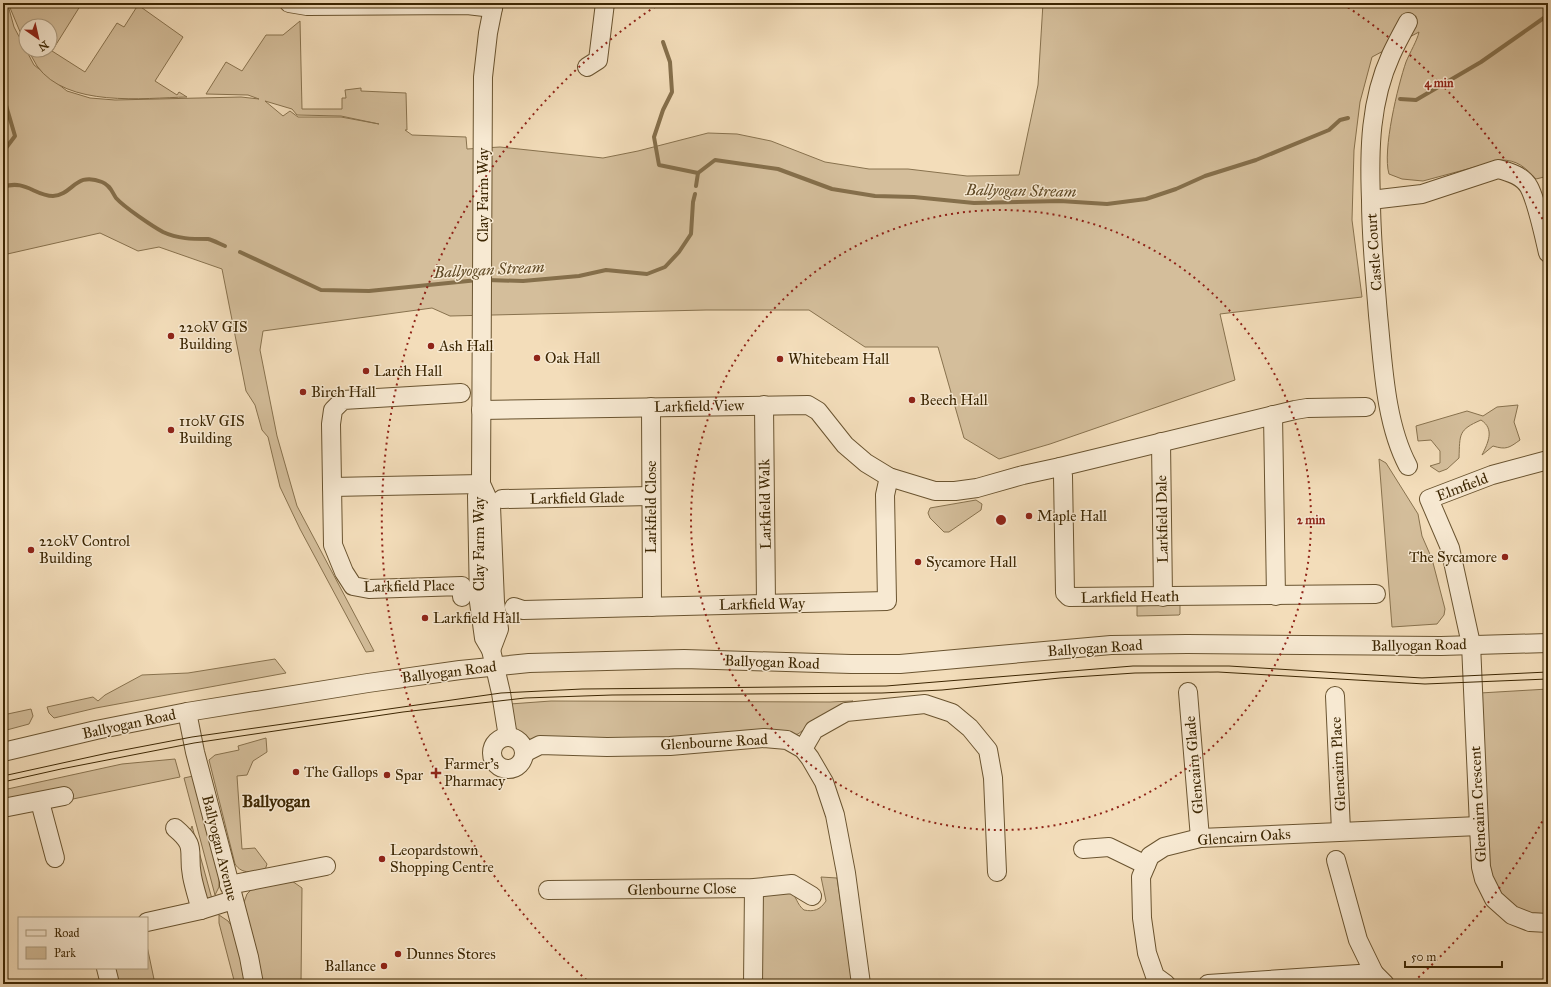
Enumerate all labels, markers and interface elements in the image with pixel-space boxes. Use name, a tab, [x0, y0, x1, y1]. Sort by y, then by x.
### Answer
north arrow	[18, 18, 58, 58]
text: N	[35, 38, 51, 54]
text: 4 min	[1424, 76, 1454, 91]
street label: Clay Farm Way	[474, 147, 492, 242]
water label: Ballyogan Stream	[964, 180, 1077, 201]
street label: Castle Court	[1362, 212, 1386, 291]
water label: Ballyogan Stream	[432, 257, 545, 282]
place label: 220kV GIS Building	[179, 318, 248, 353]
marker: 220kV GIS Building	[166, 331, 176, 341]
place label: Ash Hall	[438, 337, 495, 355]
marker: Ash Hall	[426, 341, 436, 351]
place label: Oak Hall	[545, 349, 601, 367]
place label: Whitebeam Hall	[788, 350, 890, 368]
marker: Oak Hall	[532, 353, 542, 363]
marker: Whitebeam Hall	[775, 354, 785, 364]
place label: Larch Hall	[374, 362, 443, 380]
marker: Larch Hall	[361, 366, 371, 376]
place label: Birch Hall	[311, 383, 377, 401]
marker: Birch Hall	[298, 387, 308, 397]
place label: Beech Hall	[920, 391, 989, 409]
marker: Beech Hall	[907, 395, 917, 405]
street label: Larkfield View	[654, 396, 744, 416]
place label: 110kV GIS Building	[179, 412, 245, 447]
marker: 110kV GIS Building	[166, 425, 176, 435]
street label: Larkfield Walk	[755, 459, 775, 549]
street label: Larkfield Close	[642, 460, 660, 554]
street label: Elmfield	[1434, 469, 1491, 505]
street label: Larkfield Dale	[1152, 475, 1172, 563]
street label: Larkfield Glade	[529, 488, 625, 508]
street label: Clay Farm Way	[470, 496, 488, 591]
place label: Maple Hall	[1037, 507, 1108, 525]
marker: Maple Hall	[1024, 511, 1034, 521]
centre of rings	[994, 513, 1008, 527]
text: 2 min	[1297, 513, 1326, 527]
place label: 220kV Control Building	[39, 532, 131, 567]
marker: 220kV Control Building	[26, 545, 36, 555]
place label: The Sycamore	[1409, 548, 1497, 566]
marker: The Sycamore	[1500, 552, 1510, 562]
place label: Sycamore Hall	[926, 553, 1018, 571]
marker: Sycamore Hall	[913, 557, 923, 567]
street label: Larkfield Place	[363, 576, 455, 596]
street label: Larkfield Heath	[1081, 587, 1180, 607]
street label: Larkfield Way	[719, 594, 806, 614]
place label: Larkfield Hall	[433, 609, 521, 627]
marker: Larkfield Hall	[420, 613, 430, 623]
street label: Ballyogan Road	[1371, 635, 1467, 655]
street label: Ballyogan Road	[1047, 636, 1144, 660]
street label: Ballyogan Road	[724, 651, 820, 673]
street label: Ballyogan Road	[401, 657, 498, 687]
street label: Ballyogan Road	[80, 705, 178, 743]
street label: Glencairn Glade	[1181, 715, 1207, 815]
street label: Glencairn Place	[1327, 716, 1349, 812]
street label: Glenbourne Road	[660, 730, 769, 754]
street label: Glencairn Crescent	[1466, 745, 1490, 863]
place label: Farmer's Pharmacy	[444, 755, 506, 790]
place label: The Gallops	[304, 763, 378, 781]
place label: Spar	[395, 766, 423, 784]
marker: The Gallops	[291, 767, 301, 777]
marker: Farmer's Pharmacy	[431, 768, 441, 778]
marker: Spar	[382, 770, 392, 780]
district label: Ballyogan	[242, 791, 311, 812]
street label: Ballyogan Avenue	[198, 793, 242, 903]
street label: Glencairn Oaks	[1197, 825, 1291, 849]
place label: Leopardstown Shopping Centre	[390, 841, 494, 876]
marker: Leopardstown Shopping Centre	[377, 854, 387, 864]
street label: Glenbourne Close	[627, 879, 737, 899]
legend	[18, 917, 148, 969]
text: Road	[54, 926, 80, 940]
scale bar	[1405, 943, 1502, 969]
place label: Dunnes Stores	[406, 945, 496, 963]
text: Park	[54, 946, 76, 960]
marker: Dunnes Stores	[393, 949, 403, 959]
text: 50 m	[1411, 950, 1436, 964]
place label: Ballance	[325, 957, 376, 975]
marker: Ballance	[379, 961, 389, 971]

